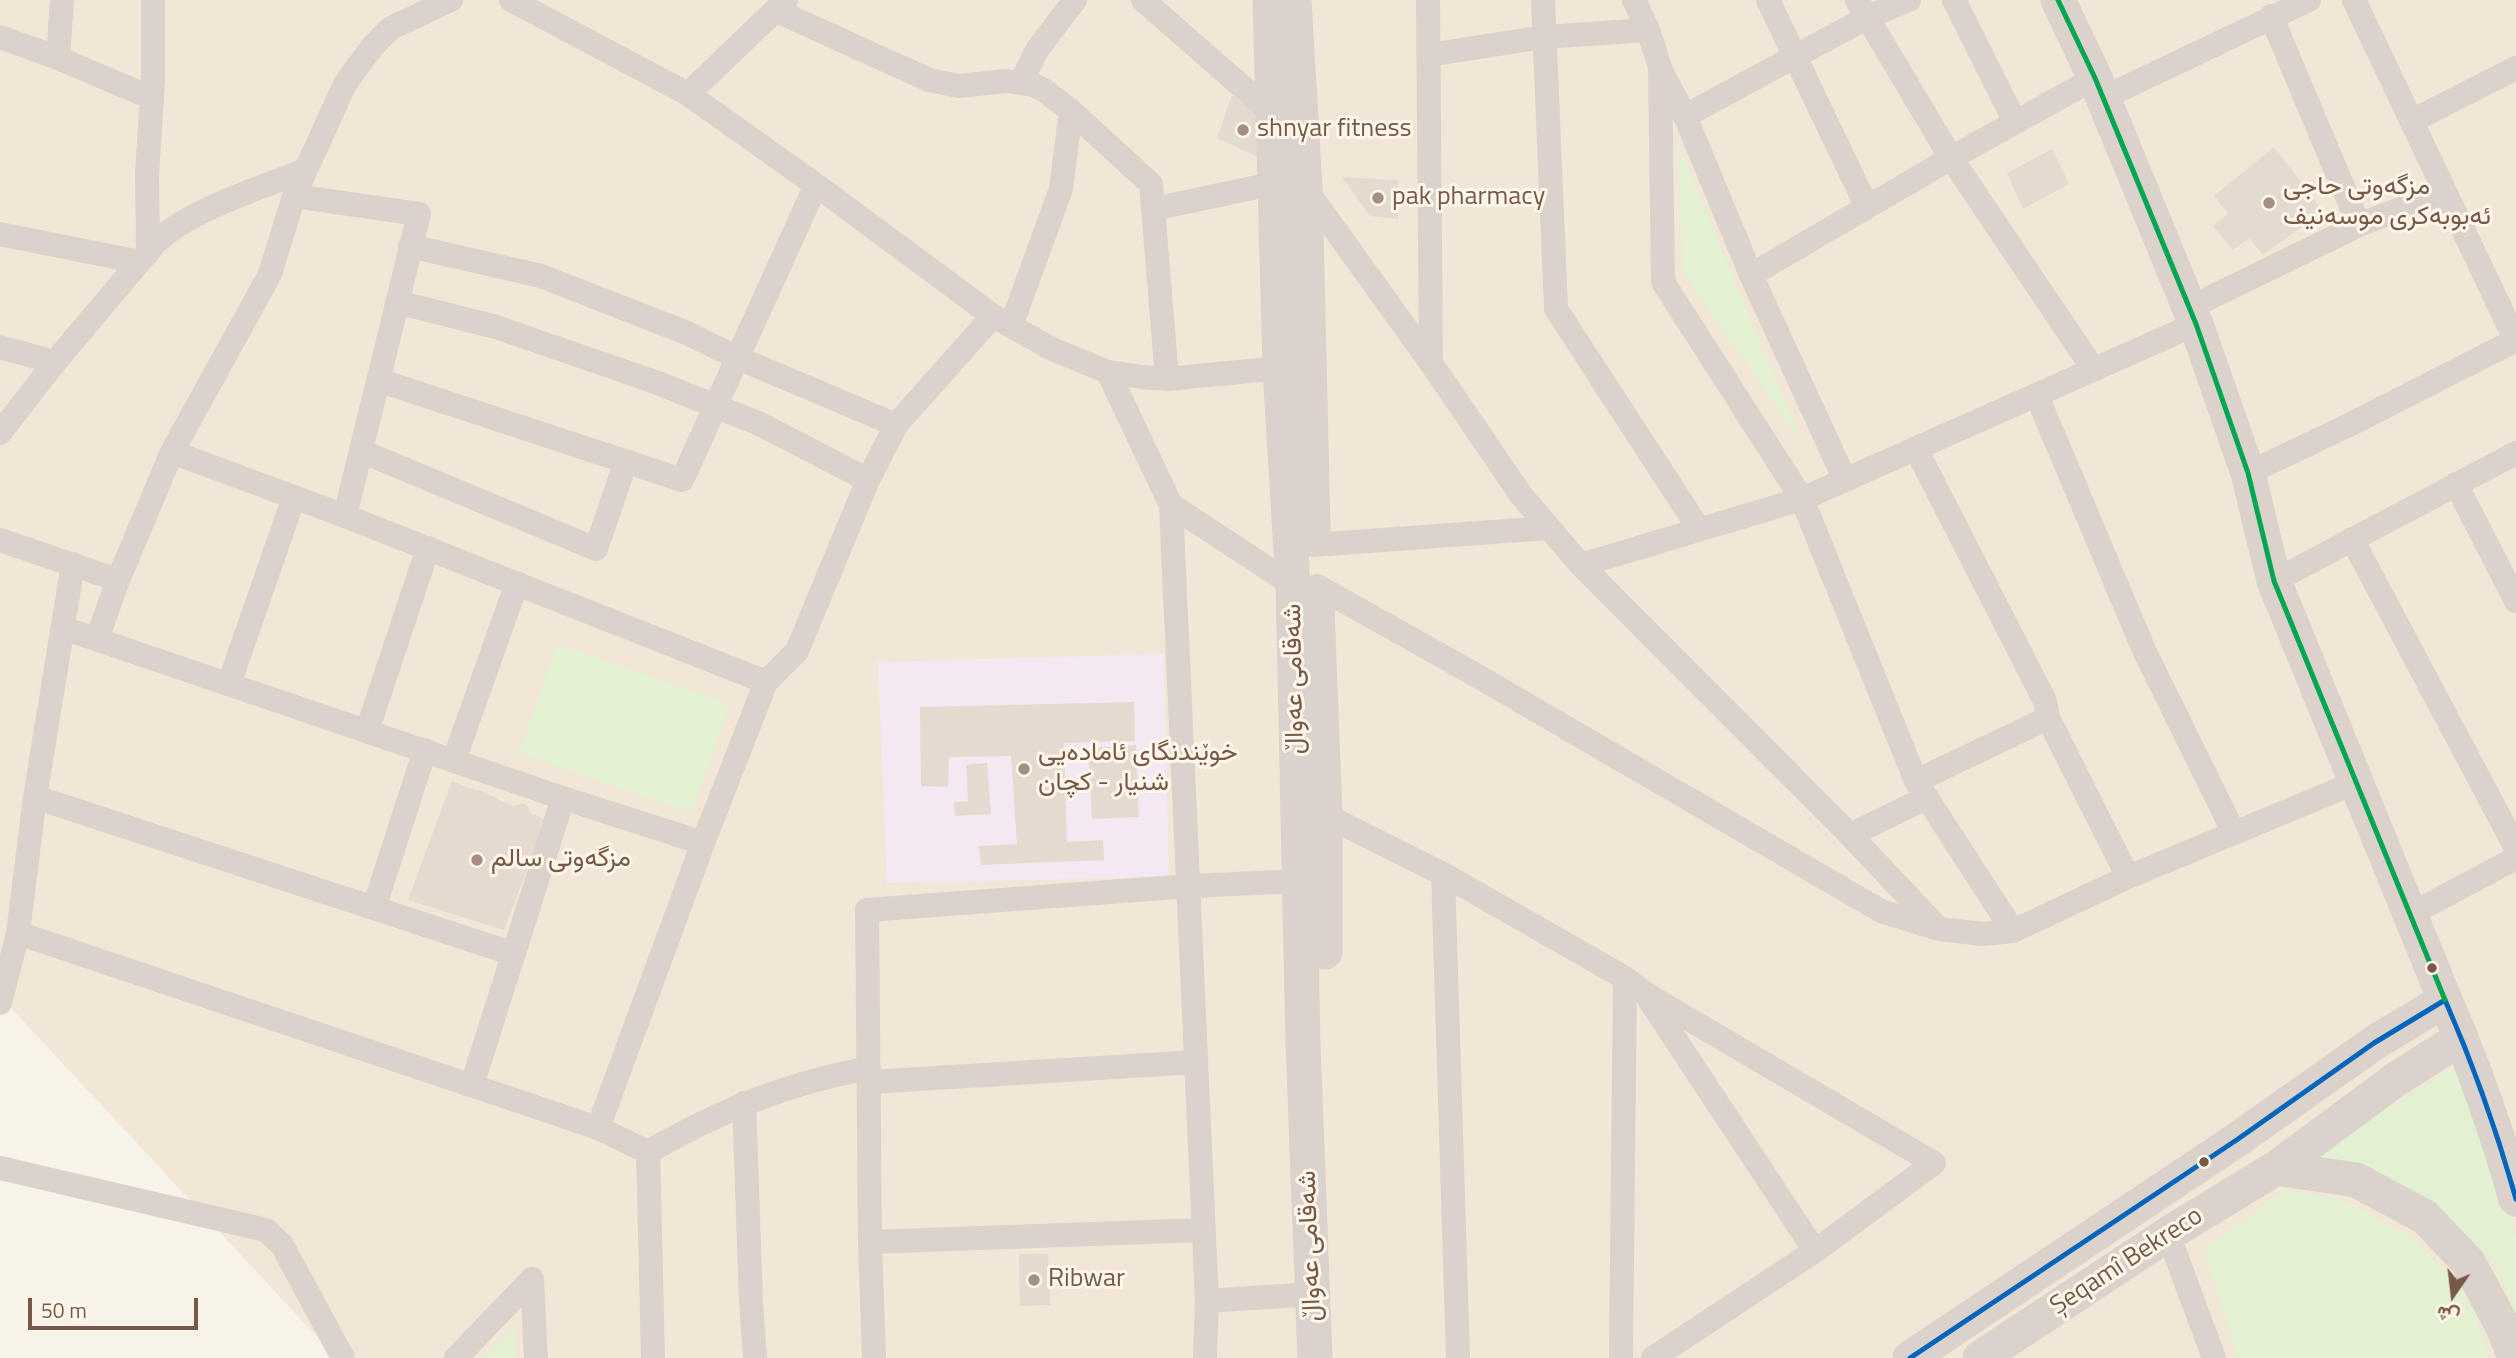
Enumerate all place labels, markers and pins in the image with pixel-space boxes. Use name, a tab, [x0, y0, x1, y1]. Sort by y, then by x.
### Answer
place label: shnyar fitness	[1257, 114, 1412, 146]
marker: shnyar fitness	[1235, 122, 1251, 138]
place label: مزگەوتی حاجی ئەبوبەکری موسەنیف	[2283, 172, 2491, 234]
place label: pak pharmacy	[1392, 182, 1545, 214]
marker: pak pharmacy	[1370, 190, 1386, 206]
marker: مزگەوتی حاجی ئەبوبەکری موسەنیف	[2261, 195, 2277, 211]
place label: خوێندنگای ئامادەیی شنیار - کچان	[1038, 738, 1238, 800]
marker: خوێندنگای ئامادەیی شنیار - کچان	[1016, 761, 1032, 777]
place label: مزگەوتی سالم	[491, 844, 631, 876]
marker: مزگەوتی سالم	[469, 852, 485, 868]
unlabelled marker	[2425, 961, 2439, 975]
unlabelled marker	[2197, 1155, 2211, 1169]
place label: Ribwar	[1048, 1264, 1125, 1296]
marker: Ribwar	[1026, 1272, 1042, 1288]

